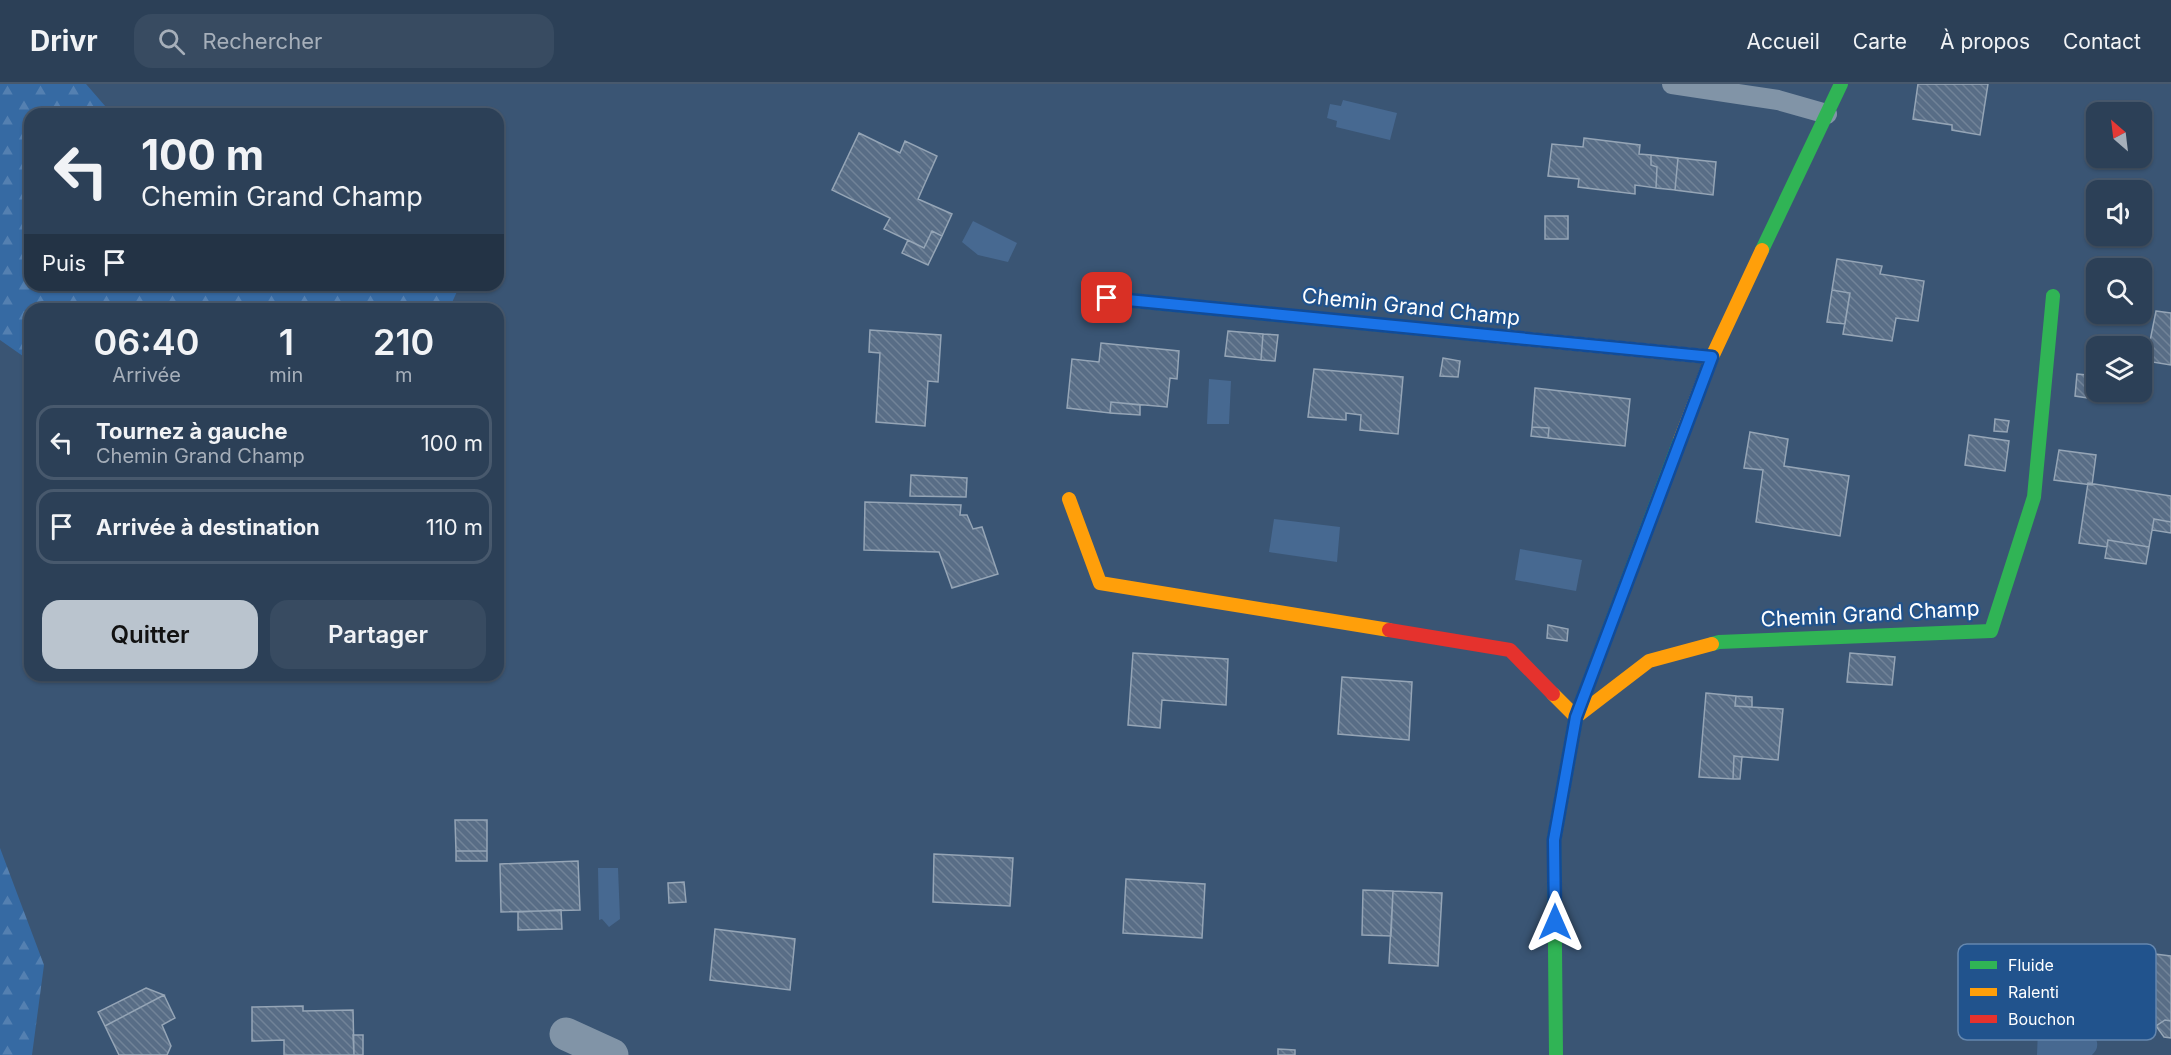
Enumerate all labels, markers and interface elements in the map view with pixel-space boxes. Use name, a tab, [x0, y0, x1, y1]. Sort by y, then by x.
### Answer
search box	[134, 14, 554, 68]
text: Drivr	[30, 24, 98, 58]
icon: search	[155, 25, 188, 58]
text: Rechercher	[203, 28, 322, 54]
text: Accueil	[1746, 29, 1820, 54]
text: Carte	[1853, 29, 1907, 54]
text: À propos	[1940, 29, 2030, 54]
text: Contact	[2063, 29, 2141, 54]
north arrow	[2086, 102, 2152, 168]
map controls	[2086, 102, 2152, 402]
text: 100 m	[141, 129, 264, 180]
icon: left	[42, 132, 120, 210]
text: Chemin Grand Champ	[141, 180, 423, 213]
button: sound	[2086, 180, 2152, 246]
icon: arrive	[98, 246, 131, 279]
text: Puis	[42, 250, 86, 276]
button: search	[2086, 258, 2152, 324]
pin	[1081, 272, 1132, 323]
icon: arrive	[1090, 281, 1123, 314]
street label: Chemin Grand Champ	[1301, 283, 1521, 330]
text: 06:40	[94, 320, 200, 364]
text: 1	[279, 320, 294, 364]
text: 210	[373, 320, 434, 364]
button: layers	[2086, 336, 2152, 402]
text: Arrivée	[112, 363, 181, 387]
text: min	[269, 363, 303, 387]
text: m	[395, 363, 412, 387]
text: Tournez à gauche	[96, 418, 288, 444]
icon: left	[45, 426, 78, 459]
text: 100 m	[421, 430, 483, 456]
text: Chemin Grand Champ	[96, 444, 305, 468]
icon: arrive	[45, 510, 78, 543]
text: Arrivée à destination	[96, 514, 320, 540]
text: 110 m	[426, 514, 483, 540]
street label: Chemin Grand Champ	[1760, 595, 1980, 632]
button: Quitter	[42, 600, 258, 669]
button: Partager	[270, 600, 486, 669]
position arrow	[1523, 890, 1587, 954]
legend	[1958, 944, 2156, 1040]
text: Fluide	[2008, 955, 2054, 975]
text: Ralenti	[2008, 982, 2059, 1002]
text: Bouchon	[2008, 1009, 2075, 1029]

